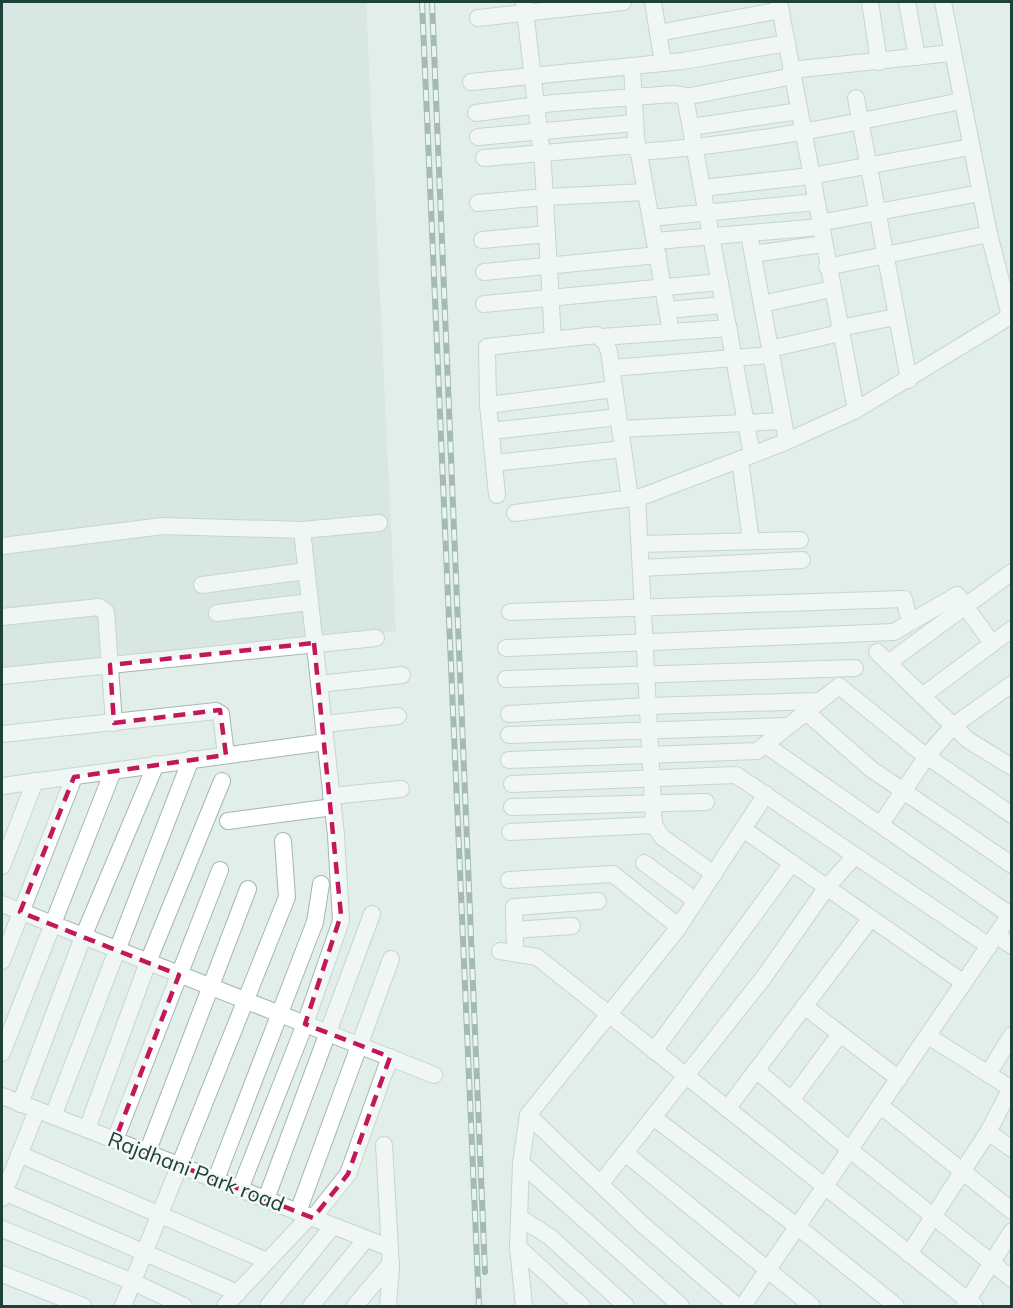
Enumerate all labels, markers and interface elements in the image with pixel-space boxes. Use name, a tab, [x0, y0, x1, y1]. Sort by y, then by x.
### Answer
street label: Rajdhani Park road	[105, 1125, 288, 1217]

